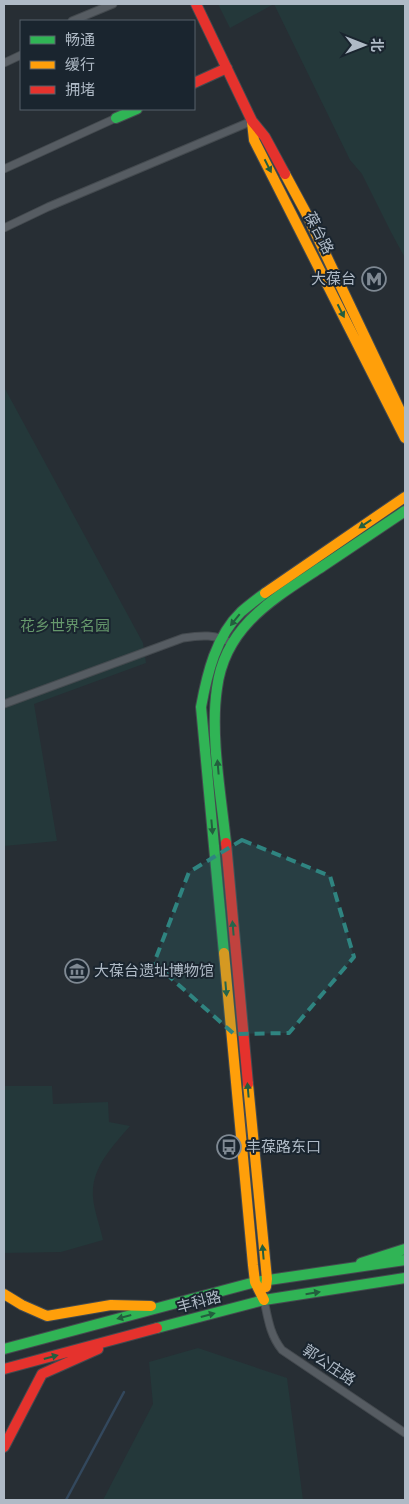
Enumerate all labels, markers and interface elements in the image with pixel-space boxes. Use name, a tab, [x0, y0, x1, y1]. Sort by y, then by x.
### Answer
legend	[20, 20, 195, 110]
north arrow	[339, 20, 389, 70]
text: 畅通	[65, 31, 95, 49]
text: 北	[369, 38, 385, 52]
text: 缓行	[65, 56, 95, 74]
text: 拥堵	[65, 81, 95, 99]
one-way arrow	[264, 159, 272, 173]
street label: 葆台路	[301, 209, 337, 257]
metro station icon: 大葆台	[361, 266, 387, 292]
place label: 大葆台	[311, 270, 356, 288]
one-way arrow	[337, 304, 345, 318]
one-way arrow	[358, 519, 372, 529]
one-way arrow	[229, 614, 240, 627]
park label: 花乡世界名园	[20, 617, 110, 635]
one-way arrow	[214, 758, 222, 774]
one-way arrow	[208, 820, 216, 836]
one-way arrow	[229, 920, 237, 936]
museum icon: 大葆台遗址博物馆	[64, 958, 90, 984]
place label: 大葆台遗址博物馆	[94, 962, 214, 980]
one-way arrow	[223, 981, 231, 997]
one-way arrow	[244, 1082, 252, 1098]
bus stop icon: 丰葆路东口	[216, 1134, 242, 1160]
place label: 丰葆路东口	[246, 1138, 321, 1156]
one-way arrow	[259, 1244, 267, 1260]
street label: 丰科路	[175, 1287, 223, 1317]
one-way arrow	[305, 1288, 321, 1296]
one-way arrow	[200, 1311, 215, 1319]
one-way arrow	[116, 1313, 131, 1321]
street label: 郭公庄路	[299, 1341, 359, 1389]
one-way arrow	[43, 1352, 58, 1360]

